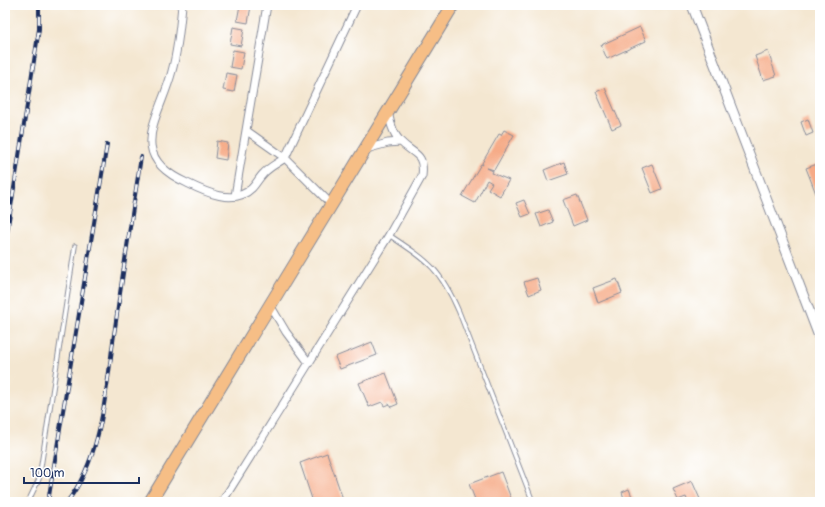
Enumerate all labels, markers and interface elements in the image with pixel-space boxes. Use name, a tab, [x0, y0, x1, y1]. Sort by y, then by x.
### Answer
scale bar	[24, 459, 139, 485]
text: 100 m	[30, 466, 65, 481]

